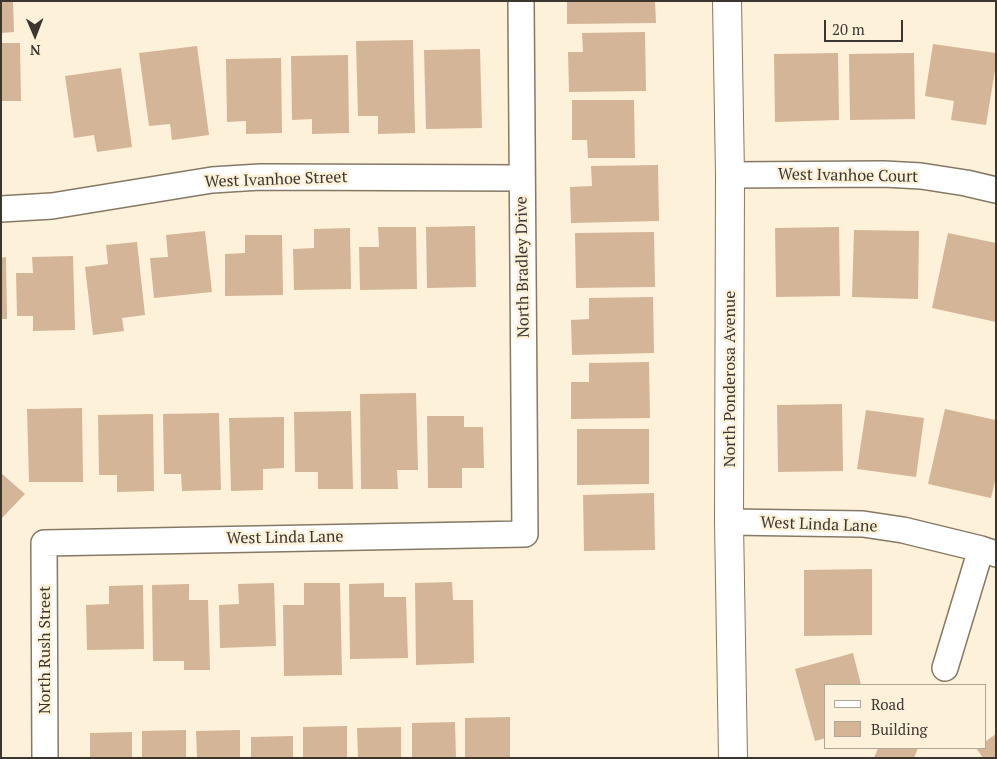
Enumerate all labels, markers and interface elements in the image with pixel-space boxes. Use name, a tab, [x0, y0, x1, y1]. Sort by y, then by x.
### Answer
north arrow	[10, 10, 60, 60]
scale bar	[827, 10, 906, 42]
text: 20 m	[832, 19, 865, 39]
text: N	[30, 41, 41, 60]
street label: West Ivanhoe Court	[778, 165, 918, 187]
street label: West Ivanhoe Street	[204, 168, 348, 192]
street label: North Bradley Drive	[512, 196, 534, 338]
street label: North Ponderosa Avenue	[720, 291, 740, 467]
street label: West Linda Lane	[760, 513, 878, 537]
street label: West Linda Lane	[226, 527, 344, 549]
street label: North Rush Street	[35, 586, 55, 714]
legend	[824, 684, 987, 749]
text: Road	[871, 694, 904, 714]
text: Building	[871, 719, 928, 739]

